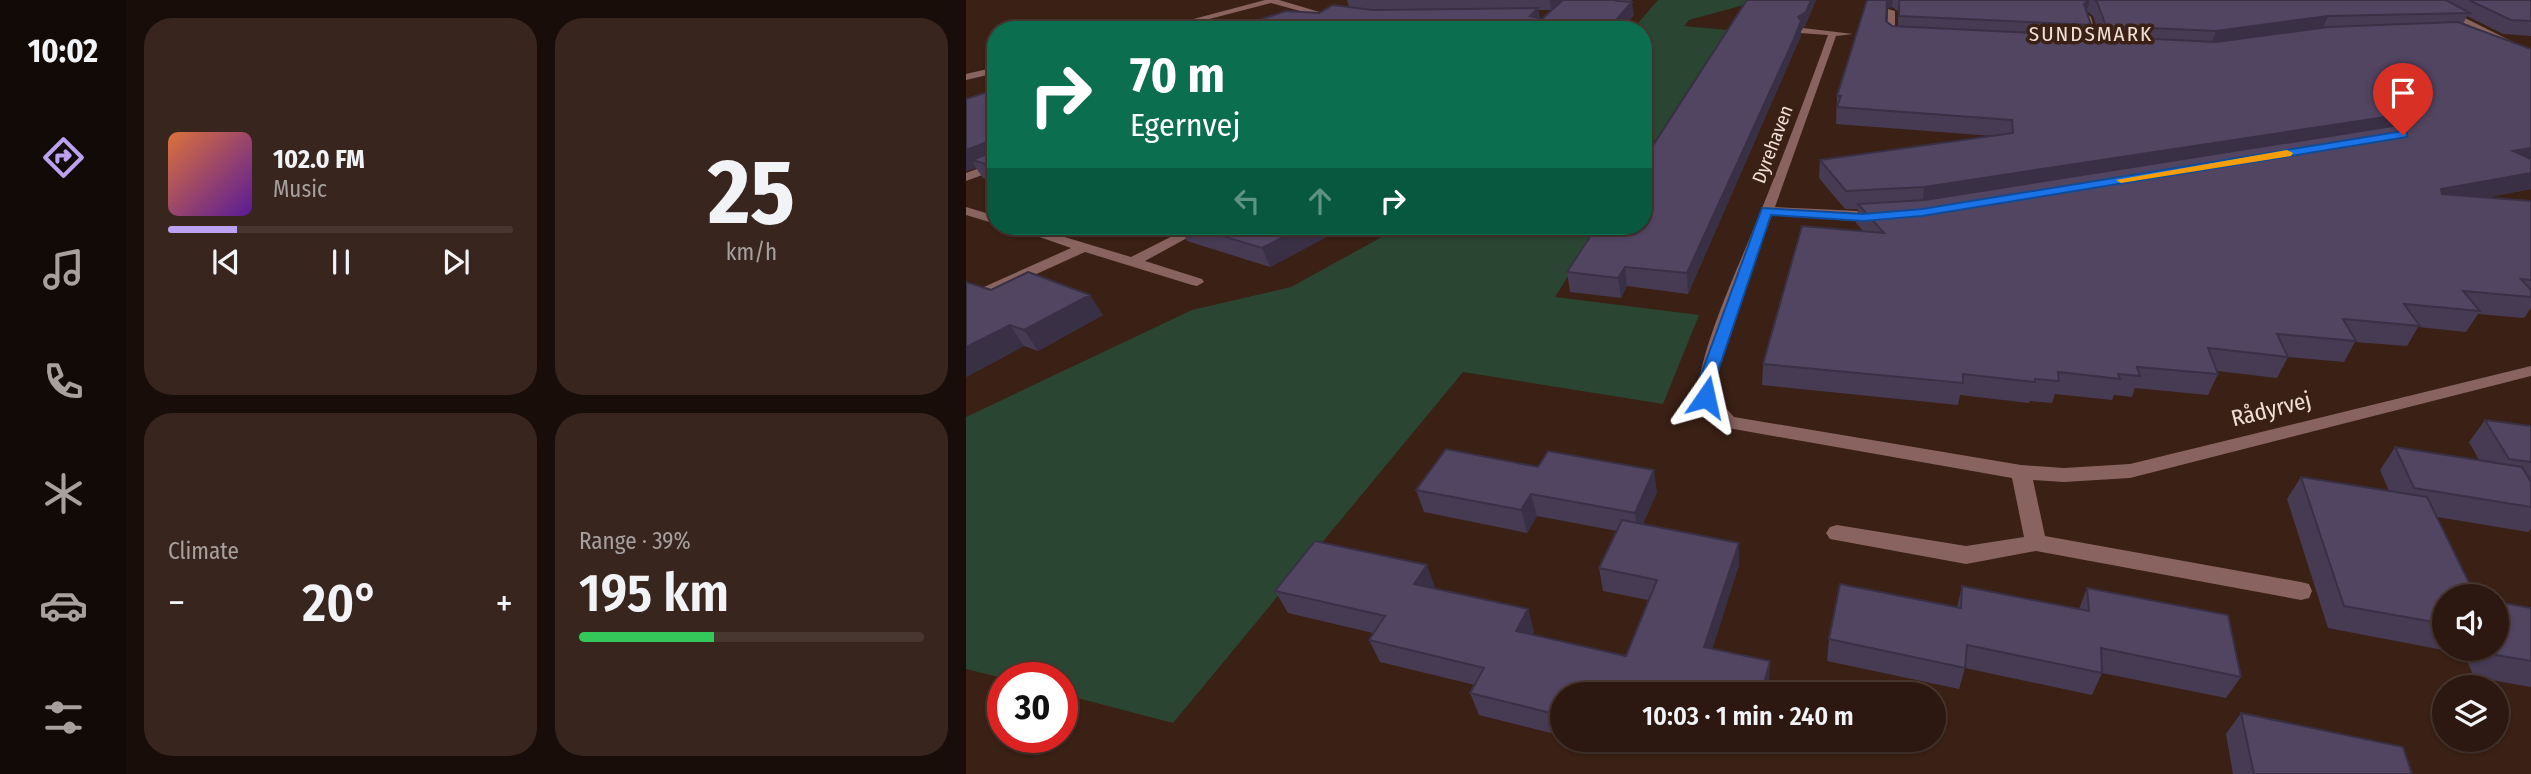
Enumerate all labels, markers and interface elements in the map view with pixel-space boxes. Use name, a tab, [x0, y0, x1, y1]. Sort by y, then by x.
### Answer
district label: SUNDSMARK	[2029, 21, 2153, 47]
text: 10:02	[28, 32, 98, 70]
text: 70 m	[1130, 46, 1225, 105]
icon: right	[1015, 49, 1106, 140]
pin	[2373, 63, 2433, 135]
icon: arrive	[2384, 74, 2422, 112]
street label: Dyrehaven	[1747, 102, 1798, 186]
text: Egernvej	[1130, 106, 1241, 144]
icon: directions	[39, 133, 88, 182]
text: 25	[708, 138, 795, 247]
text: 102.0 FM	[273, 144, 365, 175]
text: Music	[273, 175, 327, 203]
icon: left	[1228, 182, 1266, 220]
icon: ahead	[1301, 182, 1339, 220]
icon: right	[1374, 182, 1412, 220]
text: km/h	[726, 238, 777, 266]
icon: previous	[207, 243, 245, 281]
icon: pause	[322, 243, 360, 281]
icon: next	[437, 243, 475, 281]
icon: music	[39, 245, 88, 294]
icon: phone	[39, 357, 88, 406]
position arrow	[1669, 360, 1743, 434]
street label: Rådyrvej	[2228, 386, 2314, 432]
icon: climate	[39, 469, 88, 518]
text: Range · 39%	[579, 527, 691, 555]
text: Climate	[168, 537, 239, 565]
text: 195 km	[579, 562, 729, 625]
text: 20°	[302, 572, 379, 635]
text: −	[168, 580, 185, 626]
text: +	[496, 580, 513, 626]
icon: car	[39, 581, 88, 630]
map controls	[2432, 584, 2509, 752]
button: sound	[2432, 584, 2509, 661]
speed limit sign: 30	[987, 662, 1078, 753]
button: layers	[2432, 675, 2509, 752]
icon: filters	[39, 693, 88, 742]
text: 10:03 · 1 min · 240 m	[1642, 701, 1854, 732]

